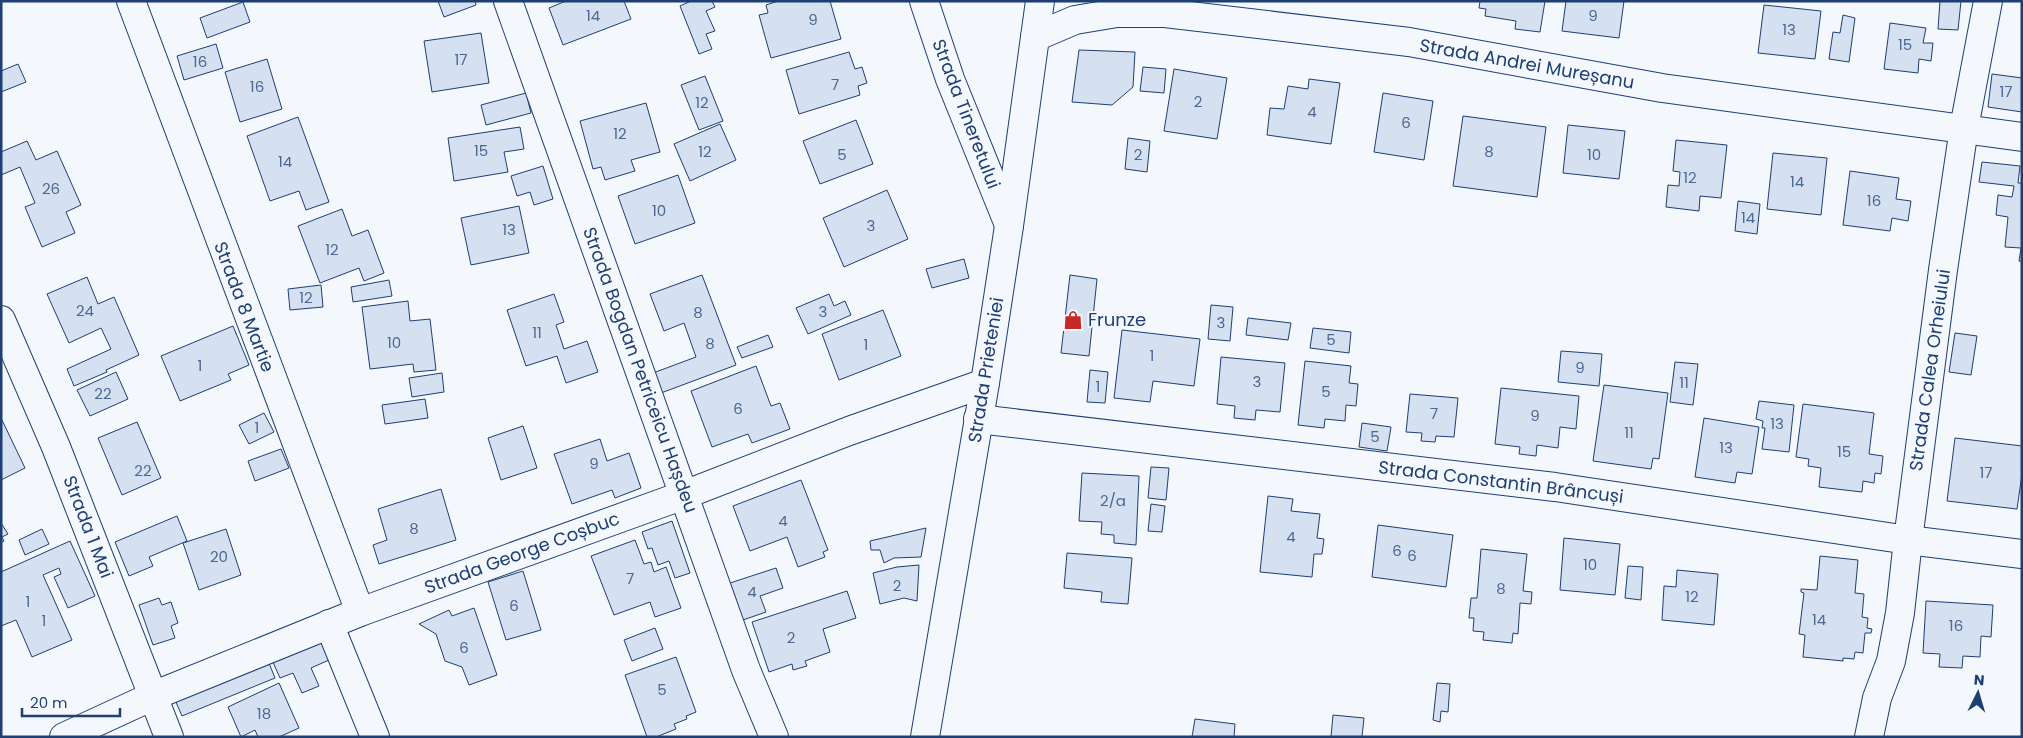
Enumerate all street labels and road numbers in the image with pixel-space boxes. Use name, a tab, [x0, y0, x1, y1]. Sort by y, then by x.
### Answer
street label: Strada Andrei Mureșanu	[1418, 32, 1636, 95]
street label: Strada Tineretului	[926, 35, 1007, 192]
street label: Strada Bogdan Petriceicu Hașdeu	[577, 223, 704, 516]
street label: Strada 8 Martie	[208, 238, 281, 376]
street label: Strada Calea Orheiului	[1903, 267, 1956, 472]
street label: Strada Prieteniei	[962, 295, 1009, 445]
street label: Strada Constantin Brâncuși	[1377, 454, 1625, 509]
street label: Strada 1 Mai	[57, 472, 119, 582]
street label: Strada George Coșbuc	[421, 506, 623, 600]

